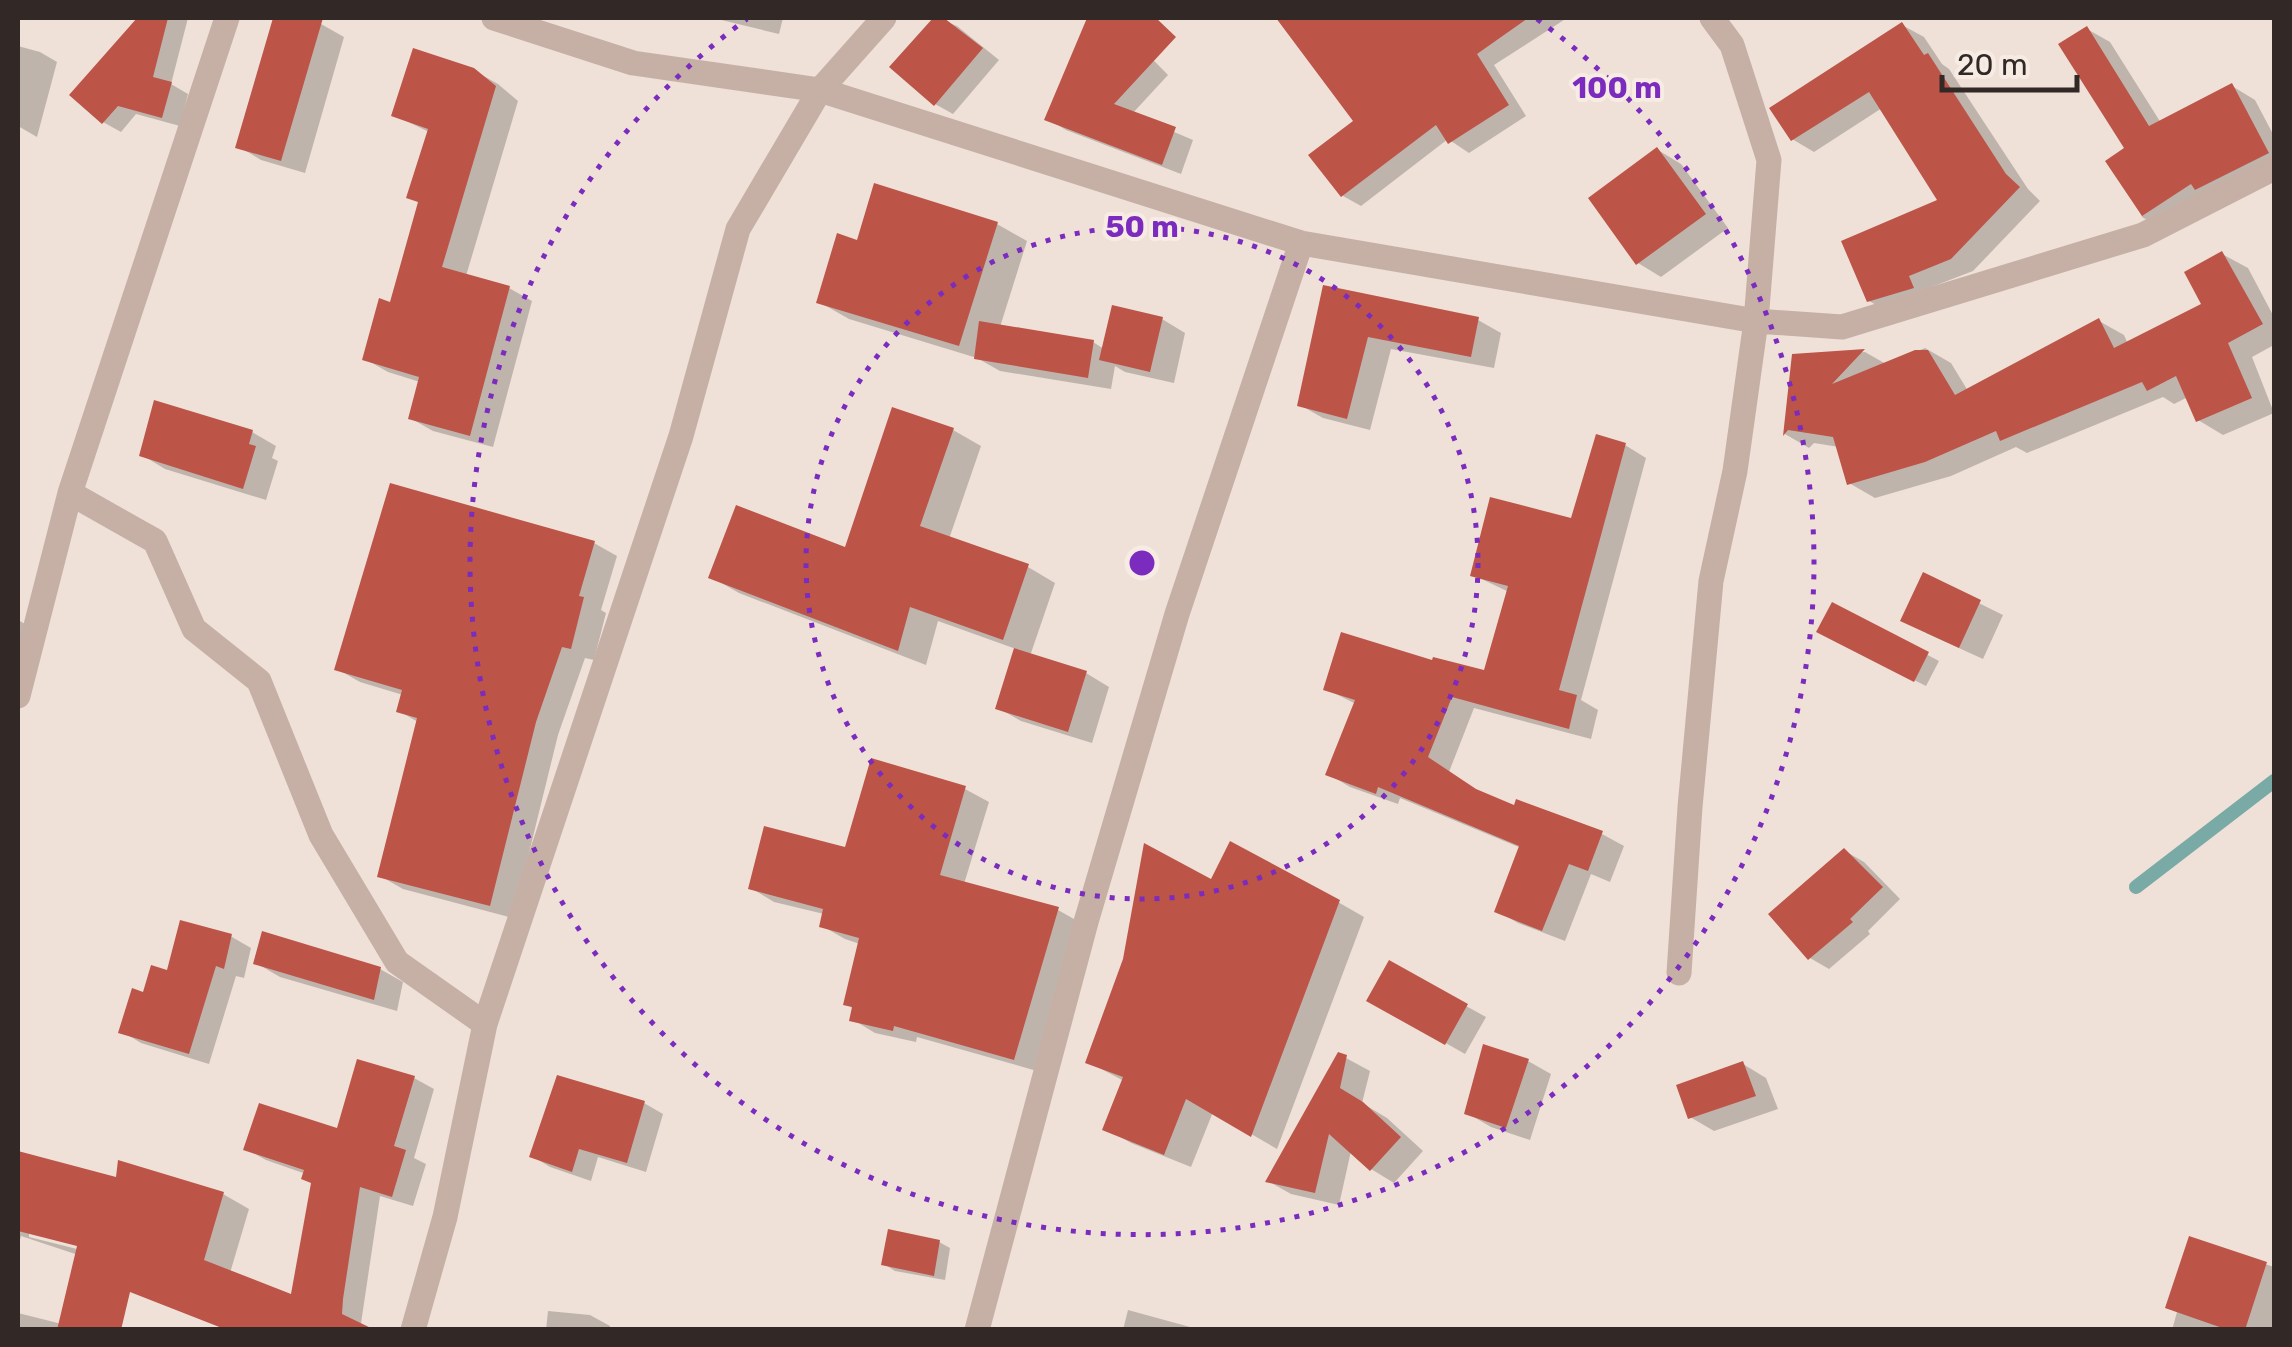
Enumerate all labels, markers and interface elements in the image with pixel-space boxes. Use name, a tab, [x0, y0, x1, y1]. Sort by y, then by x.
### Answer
scale bar	[1942, 30, 2077, 92]
text: 20 m	[1957, 47, 2028, 83]
text: 100 m	[1572, 70, 1662, 106]
text: 50 m	[1105, 209, 1179, 245]
centre of rings	[1124, 545, 1160, 581]

